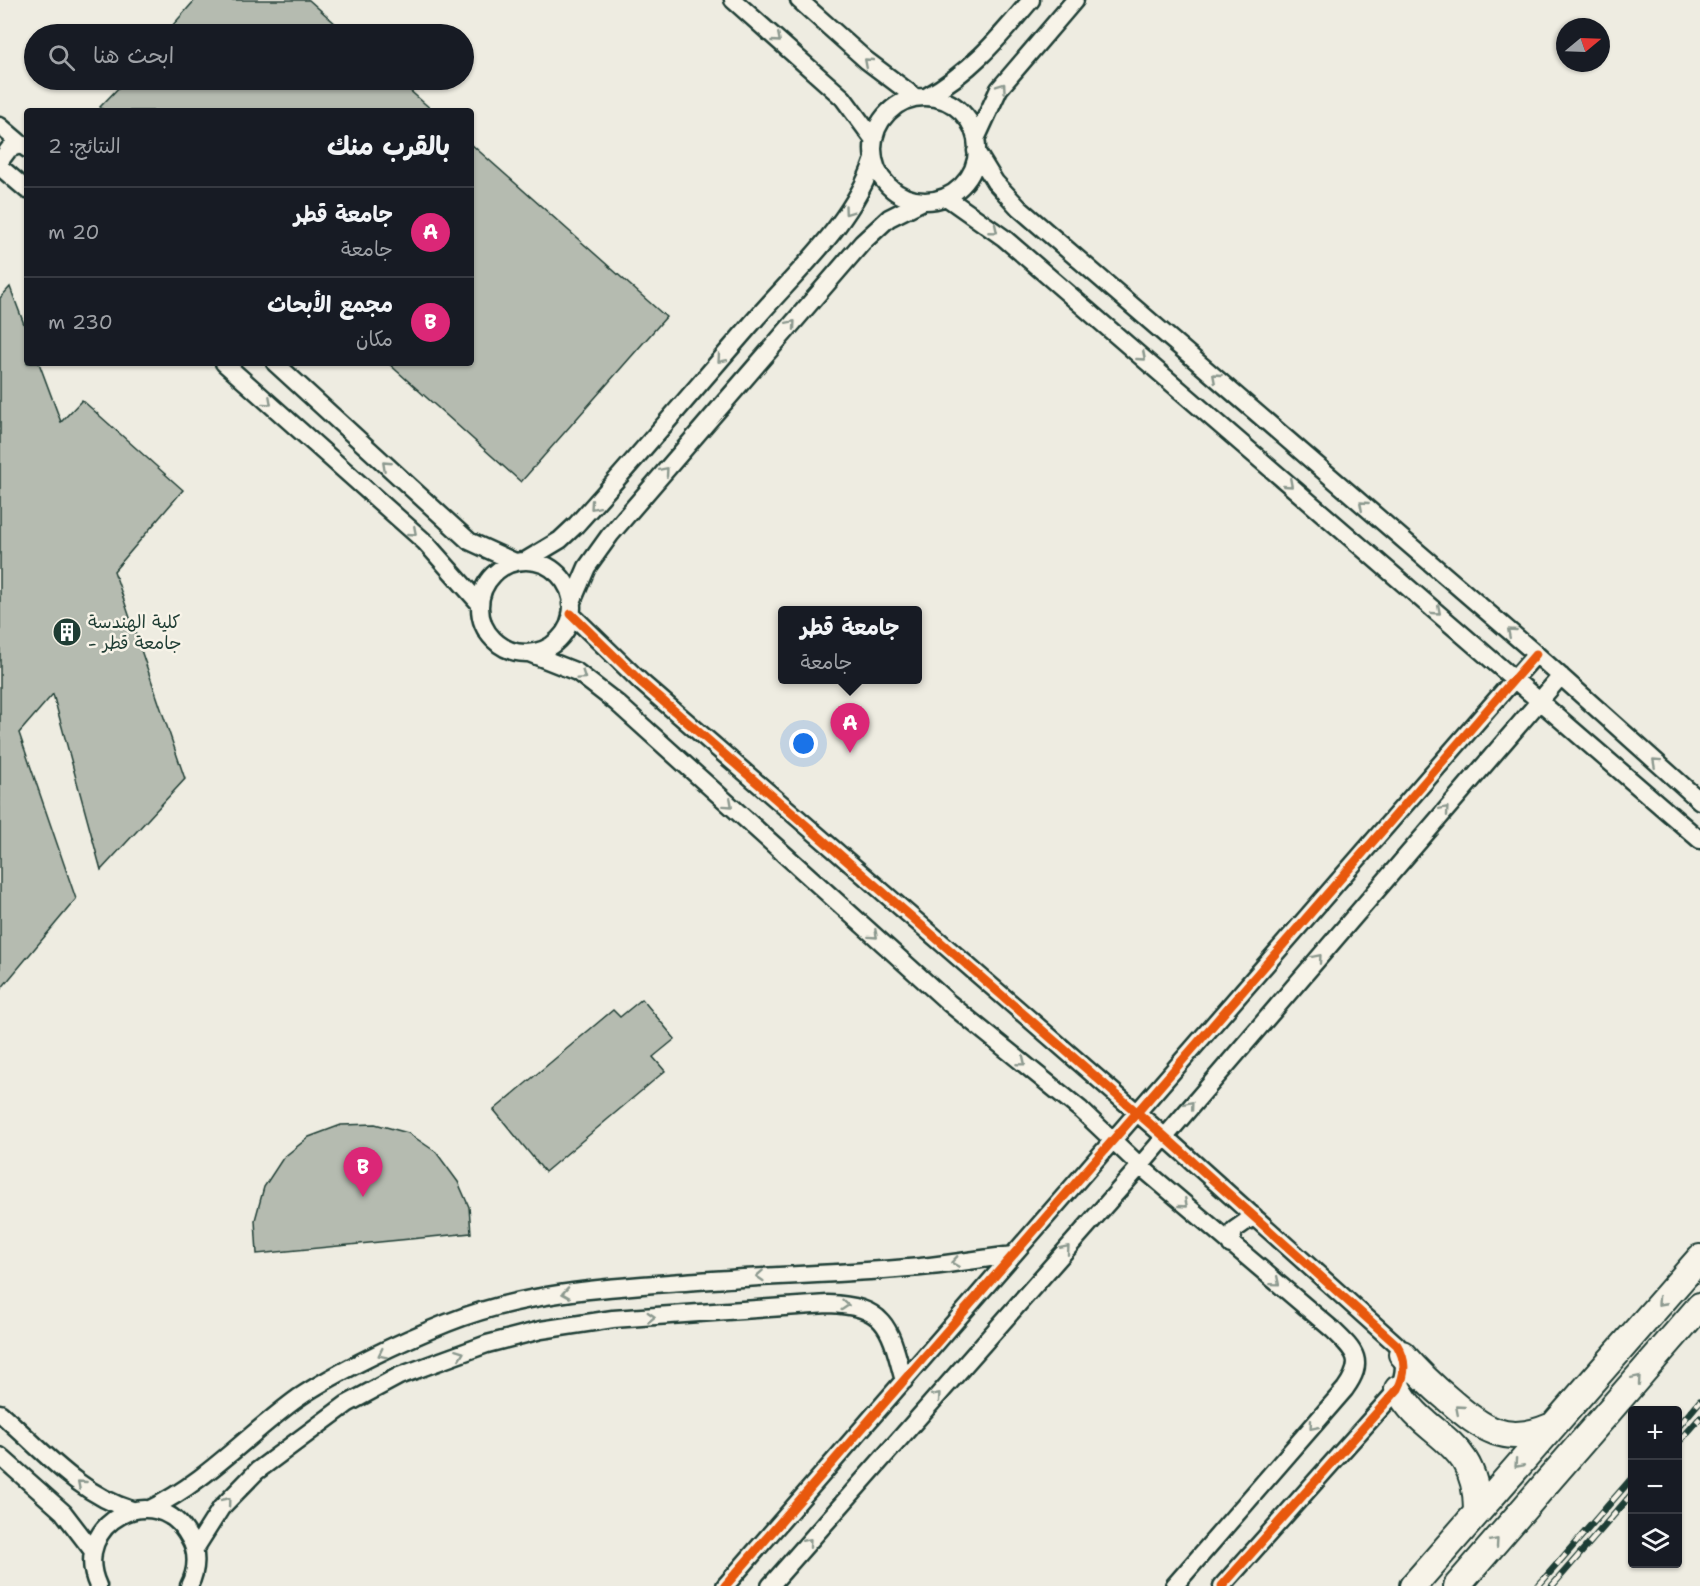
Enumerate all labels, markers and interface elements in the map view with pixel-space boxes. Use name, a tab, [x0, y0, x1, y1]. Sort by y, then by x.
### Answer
north arrow	[1556, 18, 1610, 72]
search box	[24, 24, 474, 90]
one-way arrow	[770, 32, 781, 43]
icon: search	[45, 41, 78, 74]
text: ابحث هنا	[93, 41, 174, 70]
one-way arrow	[864, 58, 875, 69]
one-way arrow	[995, 82, 1006, 93]
text: بالقرب منك	[327, 128, 450, 163]
text: النتائج: 2	[48, 133, 121, 159]
text: جامعة قطر	[294, 200, 393, 229]
one-way arrow	[844, 204, 855, 215]
text: 20 m	[48, 219, 99, 245]
text: A	[423, 219, 438, 245]
one-way arrow	[987, 222, 998, 233]
text: جامعة	[341, 236, 393, 262]
text: مجمع الأبحاث	[267, 290, 393, 319]
text: 230 m	[48, 309, 113, 335]
text: B	[424, 309, 437, 335]
one-way arrow	[785, 320, 796, 331]
text: مكان	[356, 326, 393, 352]
one-way arrow	[1135, 350, 1146, 361]
one-way arrow	[717, 352, 728, 363]
one-way arrow	[1211, 374, 1222, 385]
one-way arrow	[261, 395, 272, 406]
one-way arrow	[383, 461, 393, 472]
one-way arrow	[658, 467, 669, 478]
one-way arrow	[1282, 477, 1293, 488]
one-way arrow	[590, 499, 601, 510]
one-way arrow	[1359, 501, 1370, 512]
one-way arrow	[406, 525, 417, 536]
one-way arrow	[1430, 604, 1441, 615]
popup	[778, 606, 922, 684]
place label: كلية الهندسة - جامعة قطر	[88, 610, 182, 655]
text: جامعة قطر	[801, 613, 899, 642]
building icon: كلية الهندسة - جامعة قطر	[51, 616, 83, 648]
one-way arrow	[1507, 629, 1518, 640]
text: جامعة	[801, 649, 853, 675]
one-way arrow	[576, 669, 587, 680]
pin: A	[830, 704, 870, 753]
your location	[789, 729, 818, 758]
one-way arrow	[1653, 758, 1663, 769]
one-way arrow	[722, 797, 733, 808]
one-way arrow	[1438, 806, 1449, 817]
one-way arrow	[867, 928, 877, 939]
one-way arrow	[1311, 954, 1322, 965]
one-way arrow	[1015, 1055, 1026, 1066]
one-way arrow	[1183, 1101, 1194, 1112]
pin: B	[344, 1148, 382, 1197]
one-way arrow	[1177, 1197, 1188, 1208]
one-way arrow	[1059, 1245, 1070, 1256]
one-way arrow	[950, 1256, 959, 1268]
one-way arrow	[756, 1269, 765, 1282]
one-way arrow	[1269, 1275, 1280, 1286]
one-way arrow	[561, 1286, 571, 1299]
one-way arrow	[1657, 1295, 1668, 1306]
one-way arrow	[841, 1298, 850, 1311]
one-way arrow	[646, 1310, 655, 1323]
one-way arrow	[377, 1347, 388, 1359]
one-way arrow	[454, 1348, 465, 1361]
one-way arrow	[1629, 1375, 1640, 1386]
one-way arrow	[930, 1392, 941, 1403]
one-way arrow	[1455, 1405, 1466, 1416]
map controls	[1628, 1406, 1682, 1568]
button: +	[1628, 1406, 1682, 1460]
one-way arrow	[1309, 1419, 1320, 1430]
one-way arrow	[1514, 1457, 1525, 1468]
button: −	[1628, 1460, 1682, 1514]
one-way arrow	[77, 1480, 88, 1491]
one-way arrow	[219, 1497, 230, 1508]
button: layers	[1628, 1514, 1682, 1568]
one-way arrow	[801, 1538, 812, 1549]
one-way arrow	[1488, 1538, 1499, 1549]

